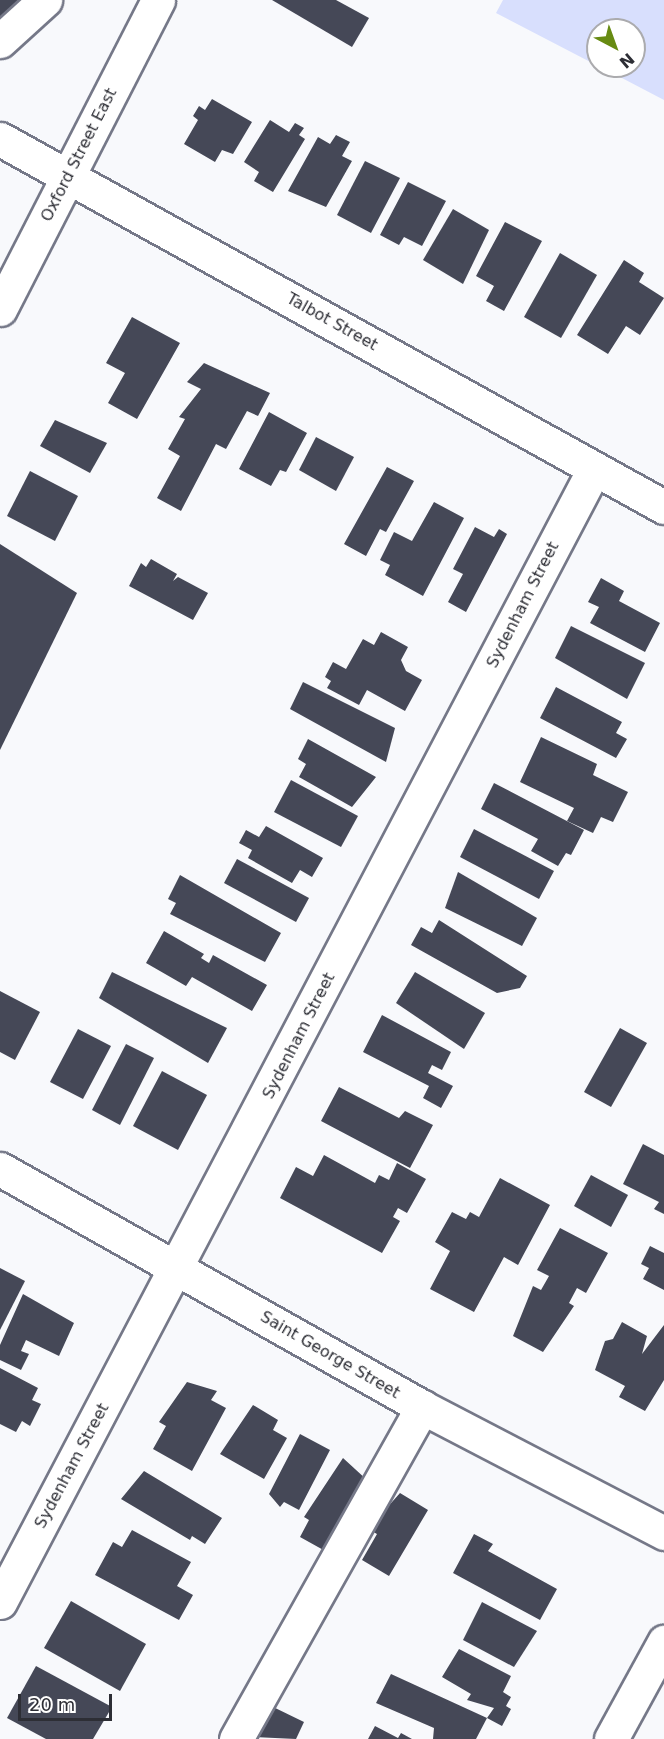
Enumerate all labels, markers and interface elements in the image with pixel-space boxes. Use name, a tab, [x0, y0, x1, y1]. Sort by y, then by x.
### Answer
north arrow	[586, 18, 646, 78]
text: N	[616, 49, 638, 72]
street label: Oxford Street East	[37, 85, 121, 225]
street label: Talbot Street	[283, 289, 381, 355]
street label: Sydenham Street	[483, 539, 563, 671]
street label: Sydenham Street	[259, 970, 339, 1102]
street label: Saint George Street	[257, 1307, 403, 1403]
street label: Sydenham Street	[31, 1400, 113, 1532]
scale bar	[21, 1682, 116, 1720]
text: 20 m	[29, 1694, 75, 1715]

